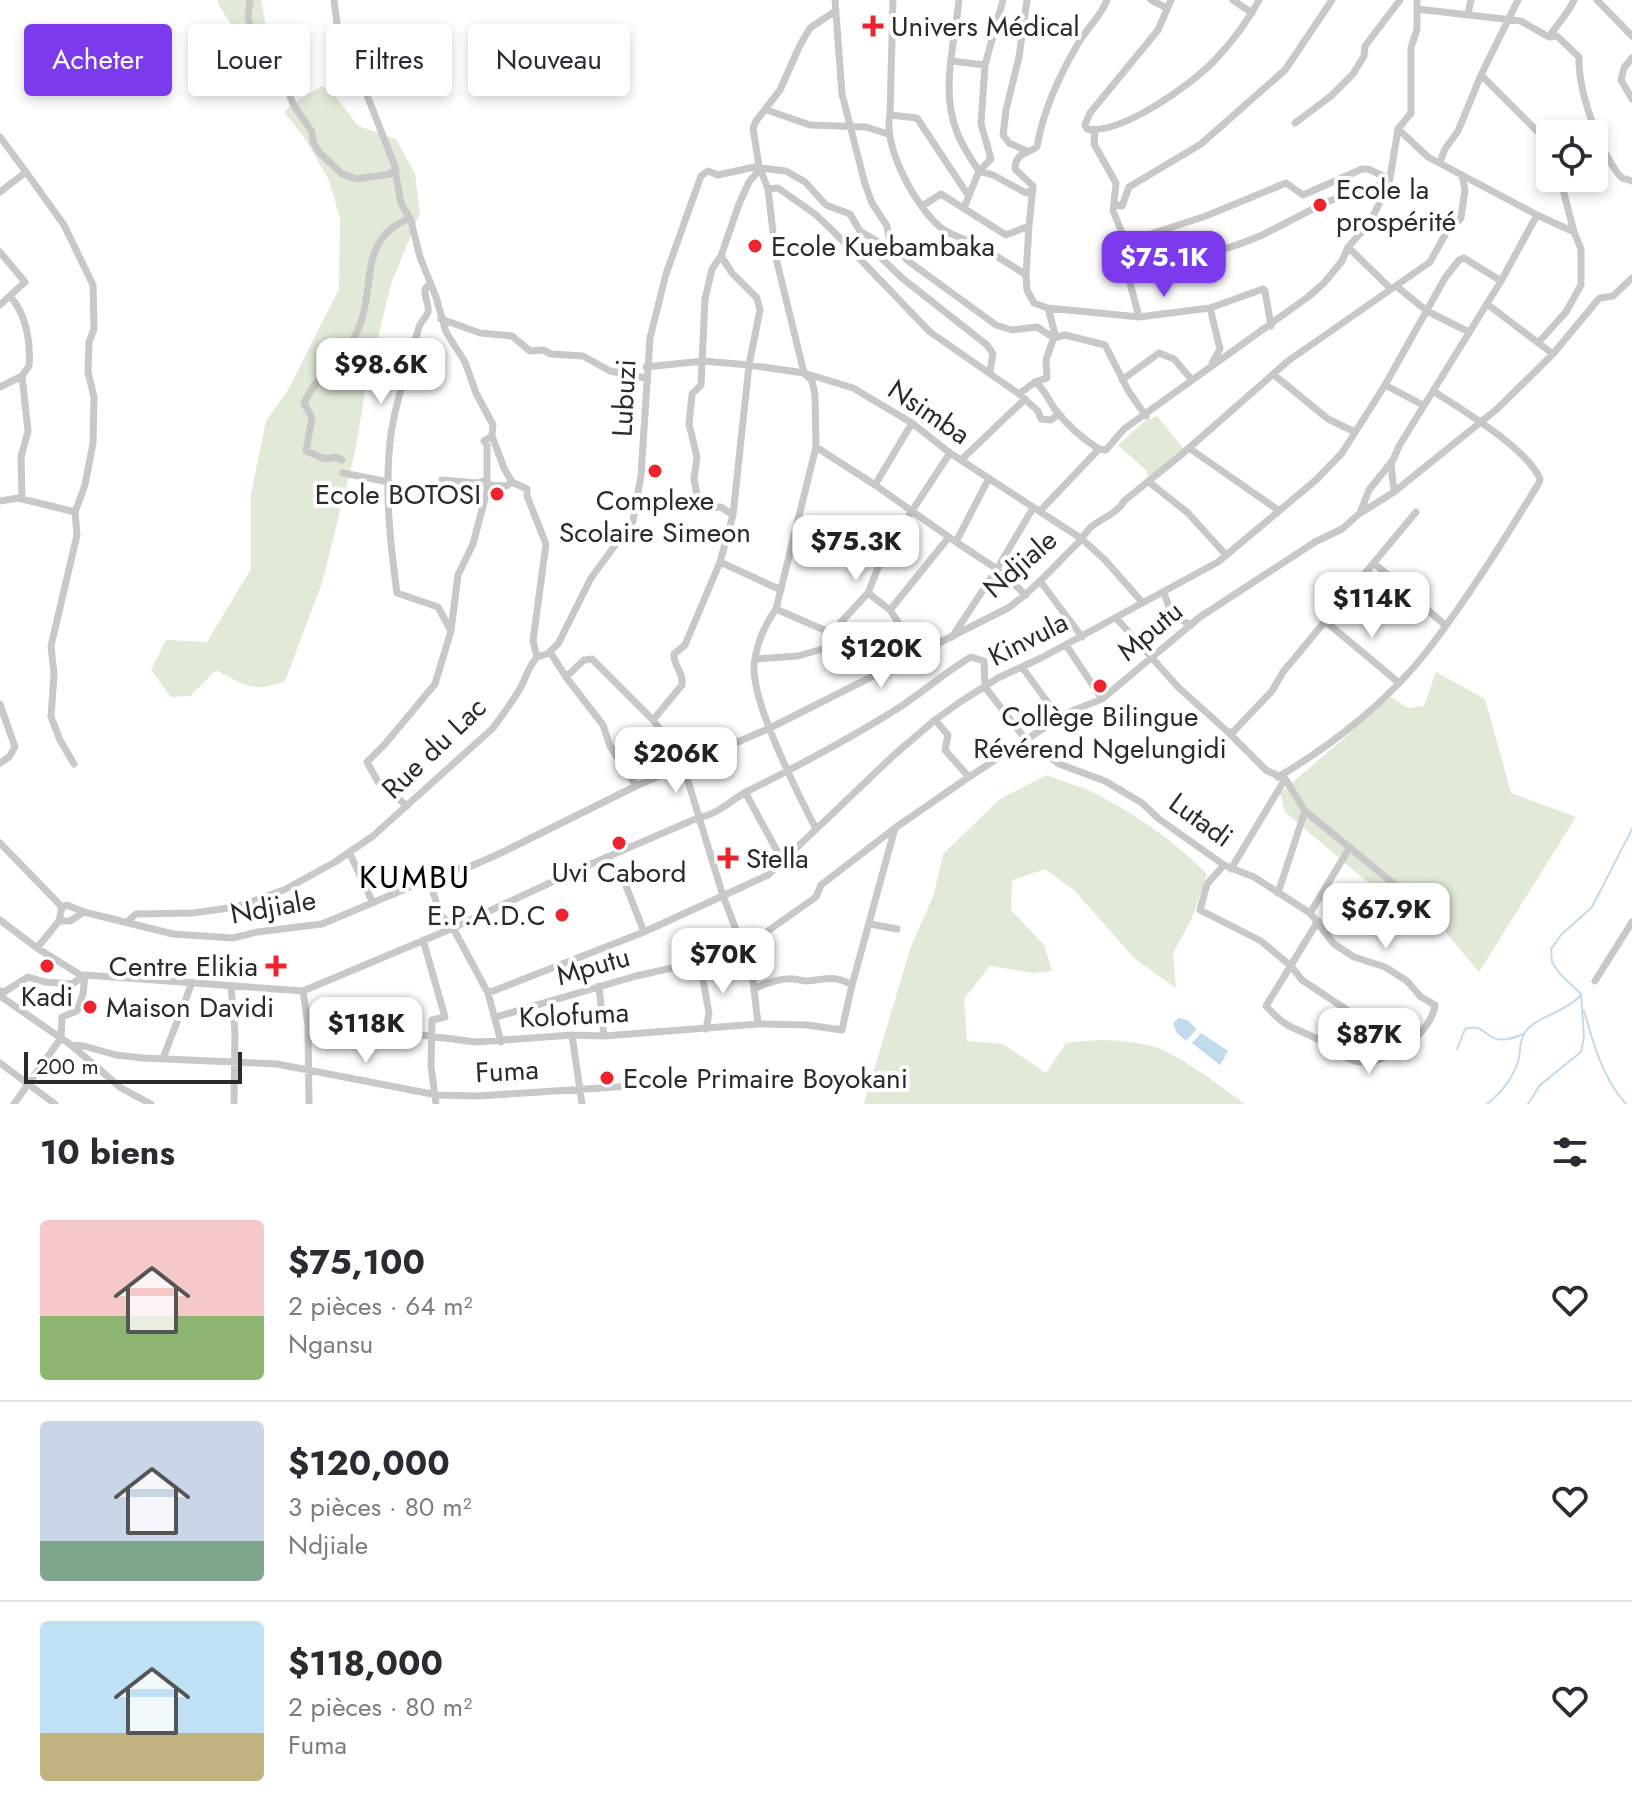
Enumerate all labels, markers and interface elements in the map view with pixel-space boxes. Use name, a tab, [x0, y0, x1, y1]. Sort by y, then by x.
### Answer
place label: Univers Médical	[891, 6, 1080, 47]
marker: Univers Médical	[862, 15, 884, 37]
chip: Acheter	[24, 24, 172, 96]
chip: Louer	[188, 24, 310, 96]
chip: Filtres	[326, 24, 452, 96]
chip: Nouveau	[468, 24, 630, 96]
map controls	[1536, 120, 1608, 192]
button: locate	[1536, 120, 1608, 192]
place label: Ecole la prospérité	[1336, 169, 1456, 242]
marker: Ecole la prospérité	[1311, 196, 1329, 214]
place label: Ecole Kuebambaka	[771, 226, 995, 267]
pin: $75.1K	[1099, 231, 1229, 299]
marker: Ecole Kuebambaka	[746, 237, 764, 255]
text: $75.1K	[1120, 238, 1208, 276]
pin: $98.6K	[316, 338, 446, 406]
text: $98.6K	[334, 345, 428, 383]
street label: Lubuzi	[601, 358, 647, 438]
street label: Nsimba	[880, 369, 978, 455]
marker: Complexe Scolaire Simeon	[646, 462, 664, 480]
place label: Ecole BOTOSI	[315, 474, 481, 515]
place label: Complexe Scolaire Simeon	[559, 480, 751, 553]
marker: Ecole BOTOSI	[488, 485, 506, 503]
pin: $75.3K	[791, 515, 921, 583]
street label: Ndjiale	[974, 520, 1066, 608]
text: $75.3K	[810, 522, 902, 560]
pin: $114K	[1316, 572, 1428, 640]
text: $114K	[1333, 579, 1411, 617]
street label: Mputu	[1108, 591, 1192, 671]
street label: Kinvula	[981, 602, 1075, 676]
pin: $120K	[825, 622, 937, 690]
text: $120K	[840, 629, 922, 667]
marker: Collège Bilingue Révérend Ngelungidi	[1091, 677, 1109, 695]
street label: Rue du Lac	[372, 688, 496, 808]
place label: Collège Bilingue Révérend Ngelungidi	[973, 696, 1227, 769]
pin: $206K	[620, 727, 732, 795]
text: $206K	[633, 734, 719, 772]
street label: Lutadi	[1161, 783, 1241, 857]
marker: Uvi Cabord	[610, 834, 628, 852]
place label: Stella	[746, 838, 809, 879]
marker: Stella	[717, 847, 739, 869]
place label: Uvi Cabord	[552, 852, 687, 893]
district label: KUMBU	[359, 854, 471, 900]
street label: Ndjiale	[227, 879, 319, 935]
pin: $67.9K	[1321, 883, 1451, 951]
text: $67.9K	[1341, 890, 1431, 928]
place label: E.P.A.D.C	[427, 895, 546, 936]
marker: E.P.A.D.C	[553, 906, 571, 924]
pin: $70K	[676, 928, 770, 996]
text: $70K	[689, 935, 757, 973]
street label: Mputu	[551, 936, 635, 996]
place label: Centre Elikia	[109, 946, 258, 987]
marker: Centre Elikia	[265, 955, 287, 977]
marker: Kadi	[38, 957, 56, 975]
place label: Kadi	[21, 976, 73, 1017]
place label: Maison Davidi	[106, 987, 274, 1028]
street label: Kolofuma	[518, 992, 630, 1038]
pin: $118K	[310, 997, 422, 1065]
marker: Maison Davidi	[81, 998, 99, 1016]
text: $118K	[327, 1004, 405, 1042]
pin: $87K	[1322, 1008, 1416, 1076]
text: $87K	[1336, 1015, 1402, 1053]
scale bar	[24, 1048, 242, 1084]
street label: Fuma	[474, 1049, 540, 1093]
text: 200 m	[36, 1050, 99, 1082]
place label: Ecole Primaire Boyokani	[623, 1058, 908, 1099]
marker: Ecole Primaire Boyokani	[598, 1069, 616, 1087]
text: 10 biens	[40, 1128, 175, 1177]
icon: filters	[1548, 1130, 1592, 1174]
text: $75,100	[288, 1238, 425, 1287]
icon: home	[104, 1252, 200, 1348]
icon: heart	[1548, 1278, 1592, 1322]
text: 2 pièces · 64 m²	[288, 1287, 472, 1325]
text: Ngansu	[288, 1325, 373, 1363]
text: $120,000	[288, 1439, 450, 1488]
icon: home	[104, 1453, 200, 1549]
icon: heart	[1548, 1479, 1592, 1523]
text: 3 pièces · 80 m²	[288, 1488, 472, 1526]
text: Ndjiale	[288, 1526, 368, 1564]
text: $118,000	[288, 1639, 443, 1688]
icon: home	[104, 1653, 200, 1749]
icon: heart	[1548, 1679, 1592, 1723]
text: 2 pièces · 80 m²	[288, 1688, 472, 1726]
text: Fuma	[288, 1726, 347, 1764]

